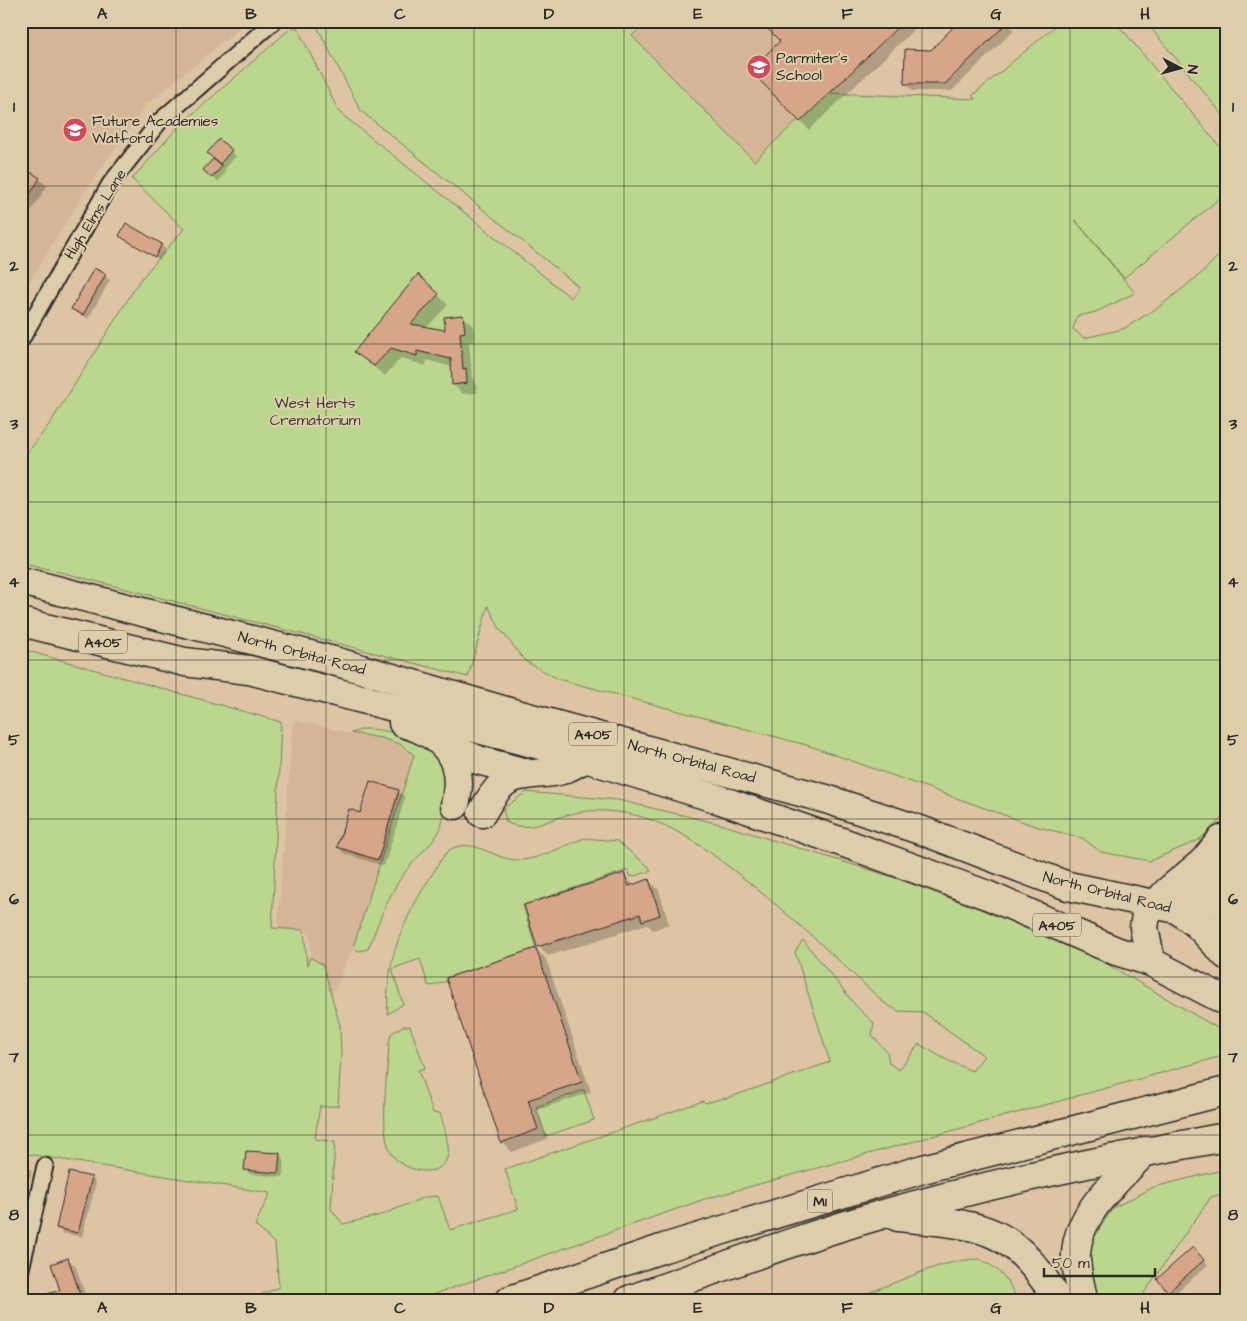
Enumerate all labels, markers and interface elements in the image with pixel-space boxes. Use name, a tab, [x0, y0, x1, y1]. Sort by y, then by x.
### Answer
text: A	[97, 3, 108, 25]
text: B	[245, 3, 257, 25]
text: C	[394, 3, 406, 25]
text: D	[544, 3, 555, 25]
text: E	[693, 3, 703, 25]
text: F	[841, 3, 853, 25]
text: G	[990, 3, 1002, 25]
text: H	[1140, 3, 1150, 25]
north arrow	[1154, 42, 1204, 92]
place label: Parmiter's School	[776, 48, 848, 86]
school or university icon: Parmiter's School	[746, 54, 772, 80]
text: N	[1182, 64, 1202, 75]
text: 1	[13, 96, 16, 118]
text: 1	[1232, 96, 1235, 118]
place label: Future Academies Watford	[92, 111, 219, 149]
school or university icon: Future Academies Watford	[62, 117, 88, 143]
street label: High Elms Lane	[59, 165, 132, 264]
text: 2	[8, 255, 19, 277]
text: 2	[1227, 255, 1238, 277]
park label: West Herts Crematorium	[270, 393, 361, 431]
text: 3	[9, 413, 19, 435]
text: 3	[1228, 413, 1238, 435]
text: 4	[9, 571, 20, 593]
text: 4	[1228, 571, 1239, 593]
street label: North Orbital Road	[236, 626, 368, 681]
road number: A405	[79, 630, 127, 654]
road number: A405	[569, 722, 617, 746]
text: 5	[8, 729, 20, 751]
text: 5	[1227, 729, 1239, 751]
street label: North Orbital Road	[626, 734, 758, 789]
street label: North Orbital Road	[1041, 866, 1173, 919]
text: 6	[9, 888, 19, 910]
text: 6	[1228, 888, 1238, 910]
road number: A405	[1033, 914, 1081, 936]
text: 7	[8, 1046, 19, 1068]
text: 7	[1227, 1046, 1238, 1068]
road number: M1	[808, 1190, 832, 1212]
text: 8	[9, 1204, 20, 1226]
text: 8	[1228, 1204, 1239, 1226]
scale bar	[1044, 1246, 1156, 1278]
text: 50 m	[1052, 1253, 1090, 1274]
text: A	[97, 1297, 108, 1319]
text: B	[245, 1297, 257, 1319]
text: C	[394, 1297, 406, 1319]
text: D	[544, 1297, 555, 1319]
text: E	[693, 1297, 703, 1319]
text: F	[841, 1297, 853, 1319]
text: G	[990, 1297, 1002, 1319]
text: H	[1140, 1297, 1150, 1319]

